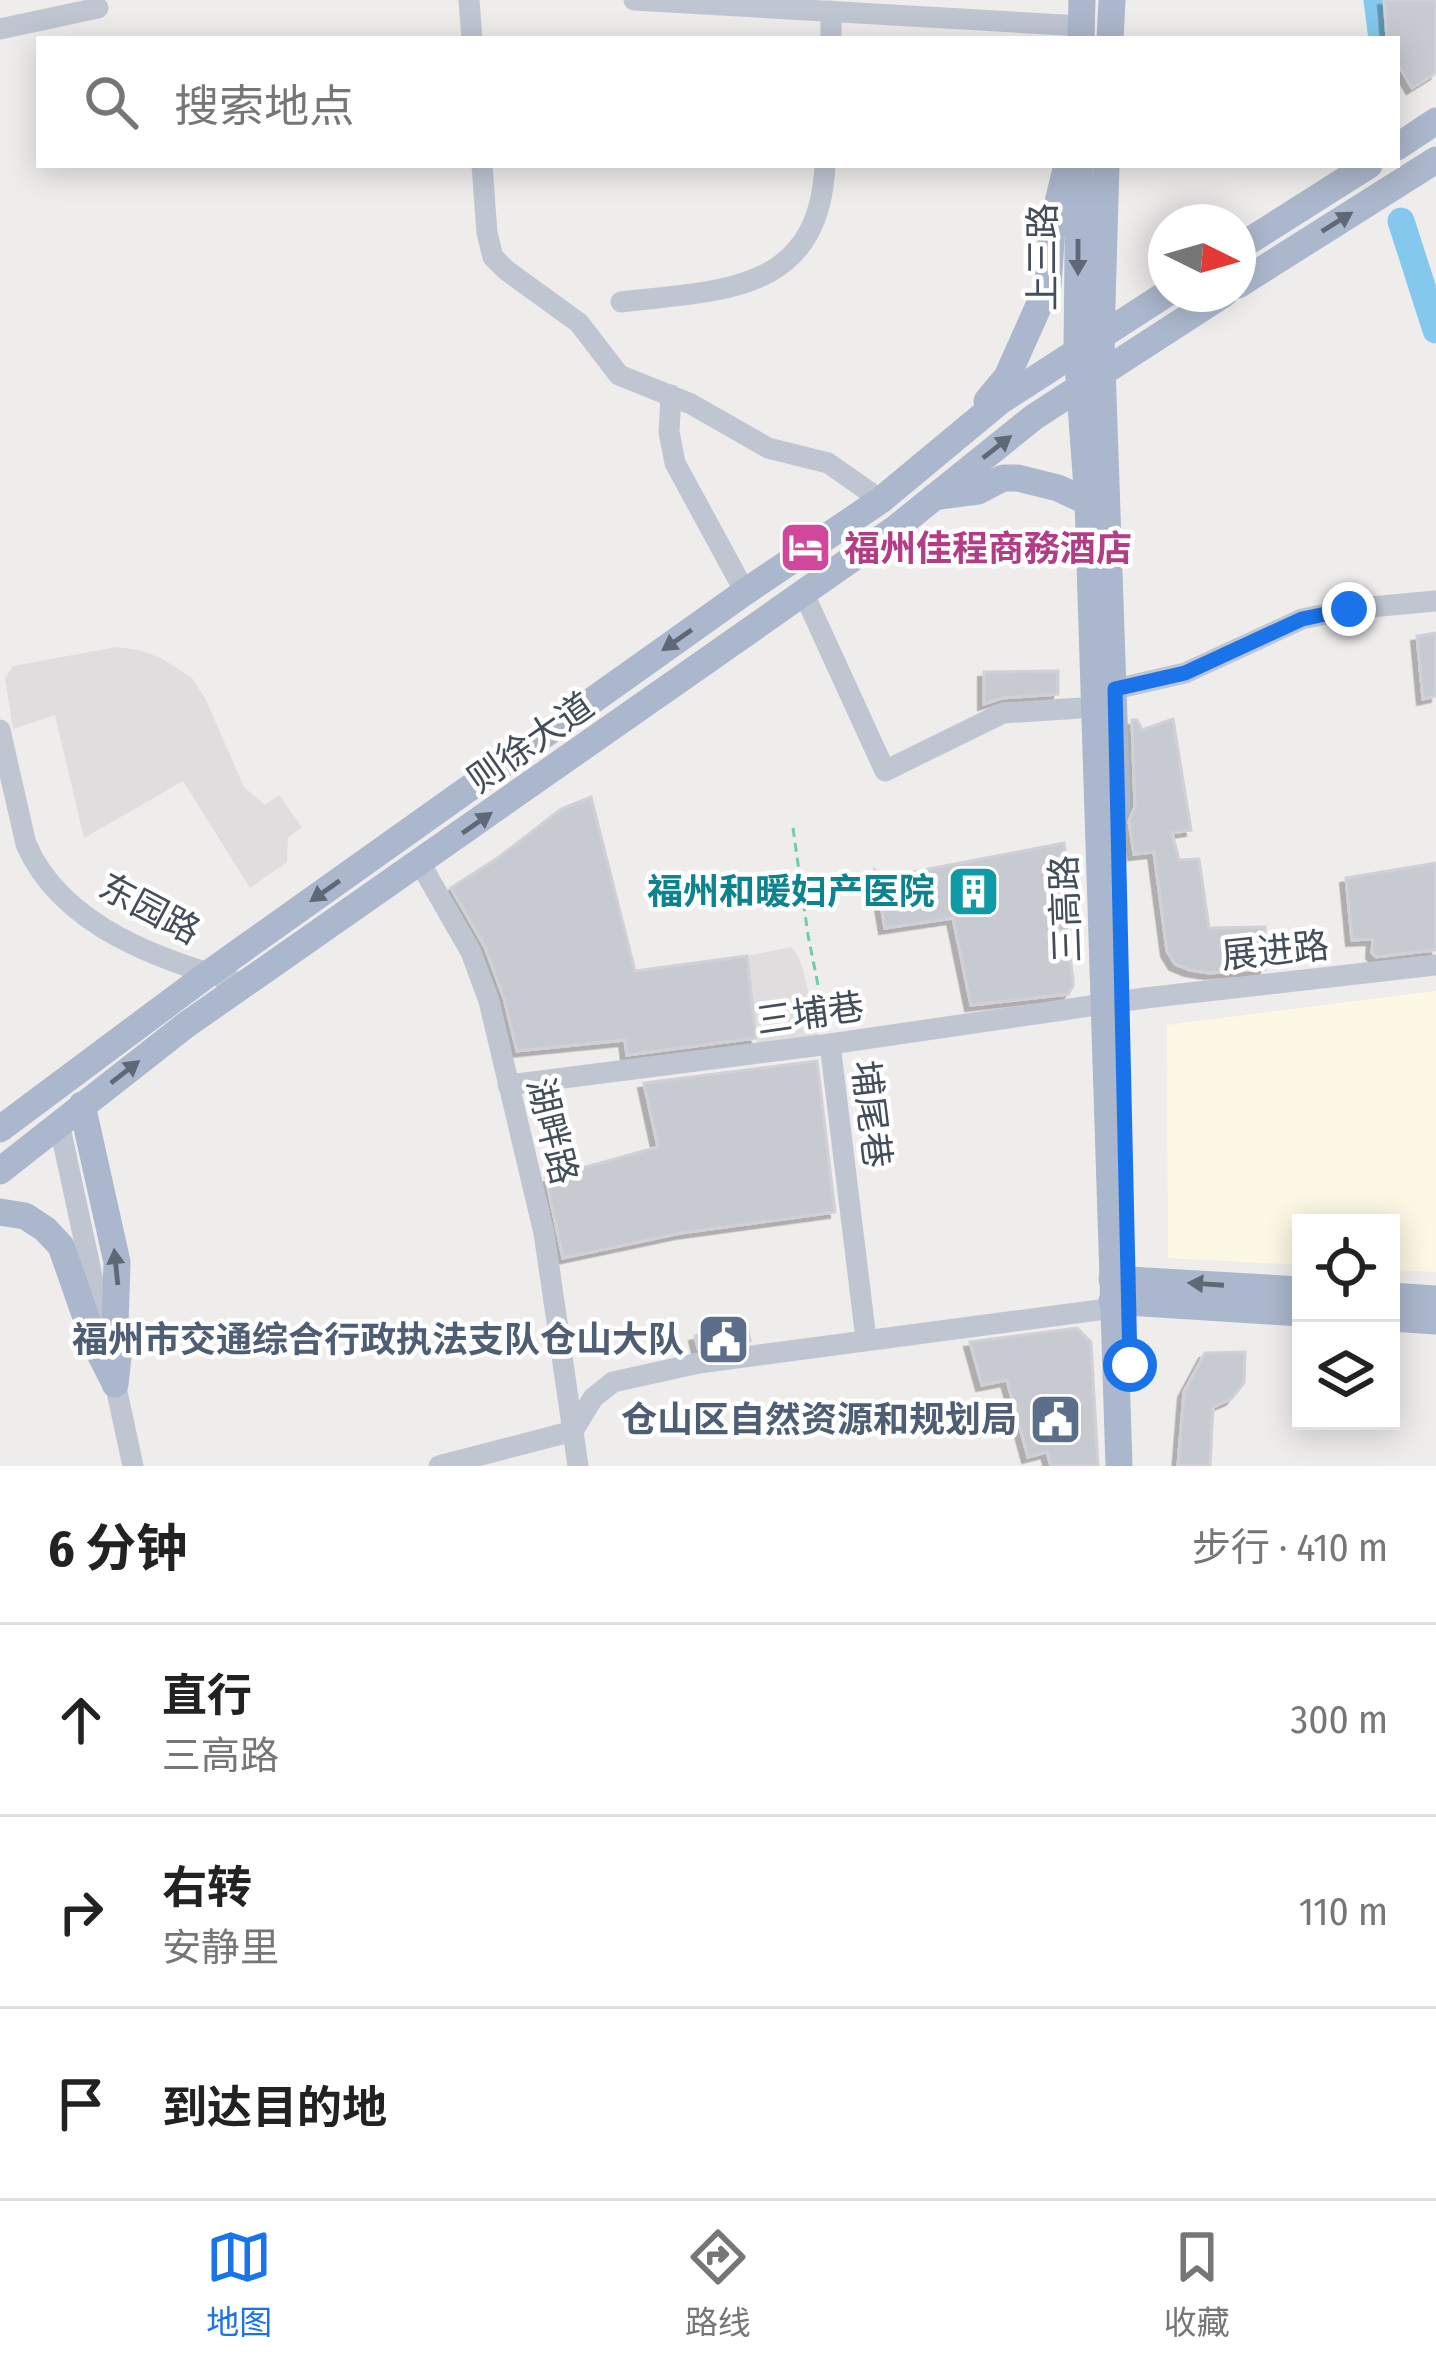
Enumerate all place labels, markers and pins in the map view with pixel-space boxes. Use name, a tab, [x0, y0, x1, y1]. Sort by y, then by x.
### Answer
hotel icon: 福州佳程商務酒店	[777, 520, 833, 576]
place label: 福州佳程商務酒店	[844, 527, 1132, 571]
building icon: 福州和暖妇产医院	[946, 863, 1002, 919]
place label: 福州和暖妇产医院	[647, 870, 935, 914]
public building icon: 福州市交通综合行政执法支队仓山大队	[695, 1311, 751, 1367]
place label: 福州市交通综合行政执法支队仓山大队	[72, 1318, 684, 1362]
public building icon: 仓山区自然资源和规划局	[1028, 1391, 1084, 1447]
place label: 仓山区自然资源和规划局	[621, 1398, 1017, 1442]

